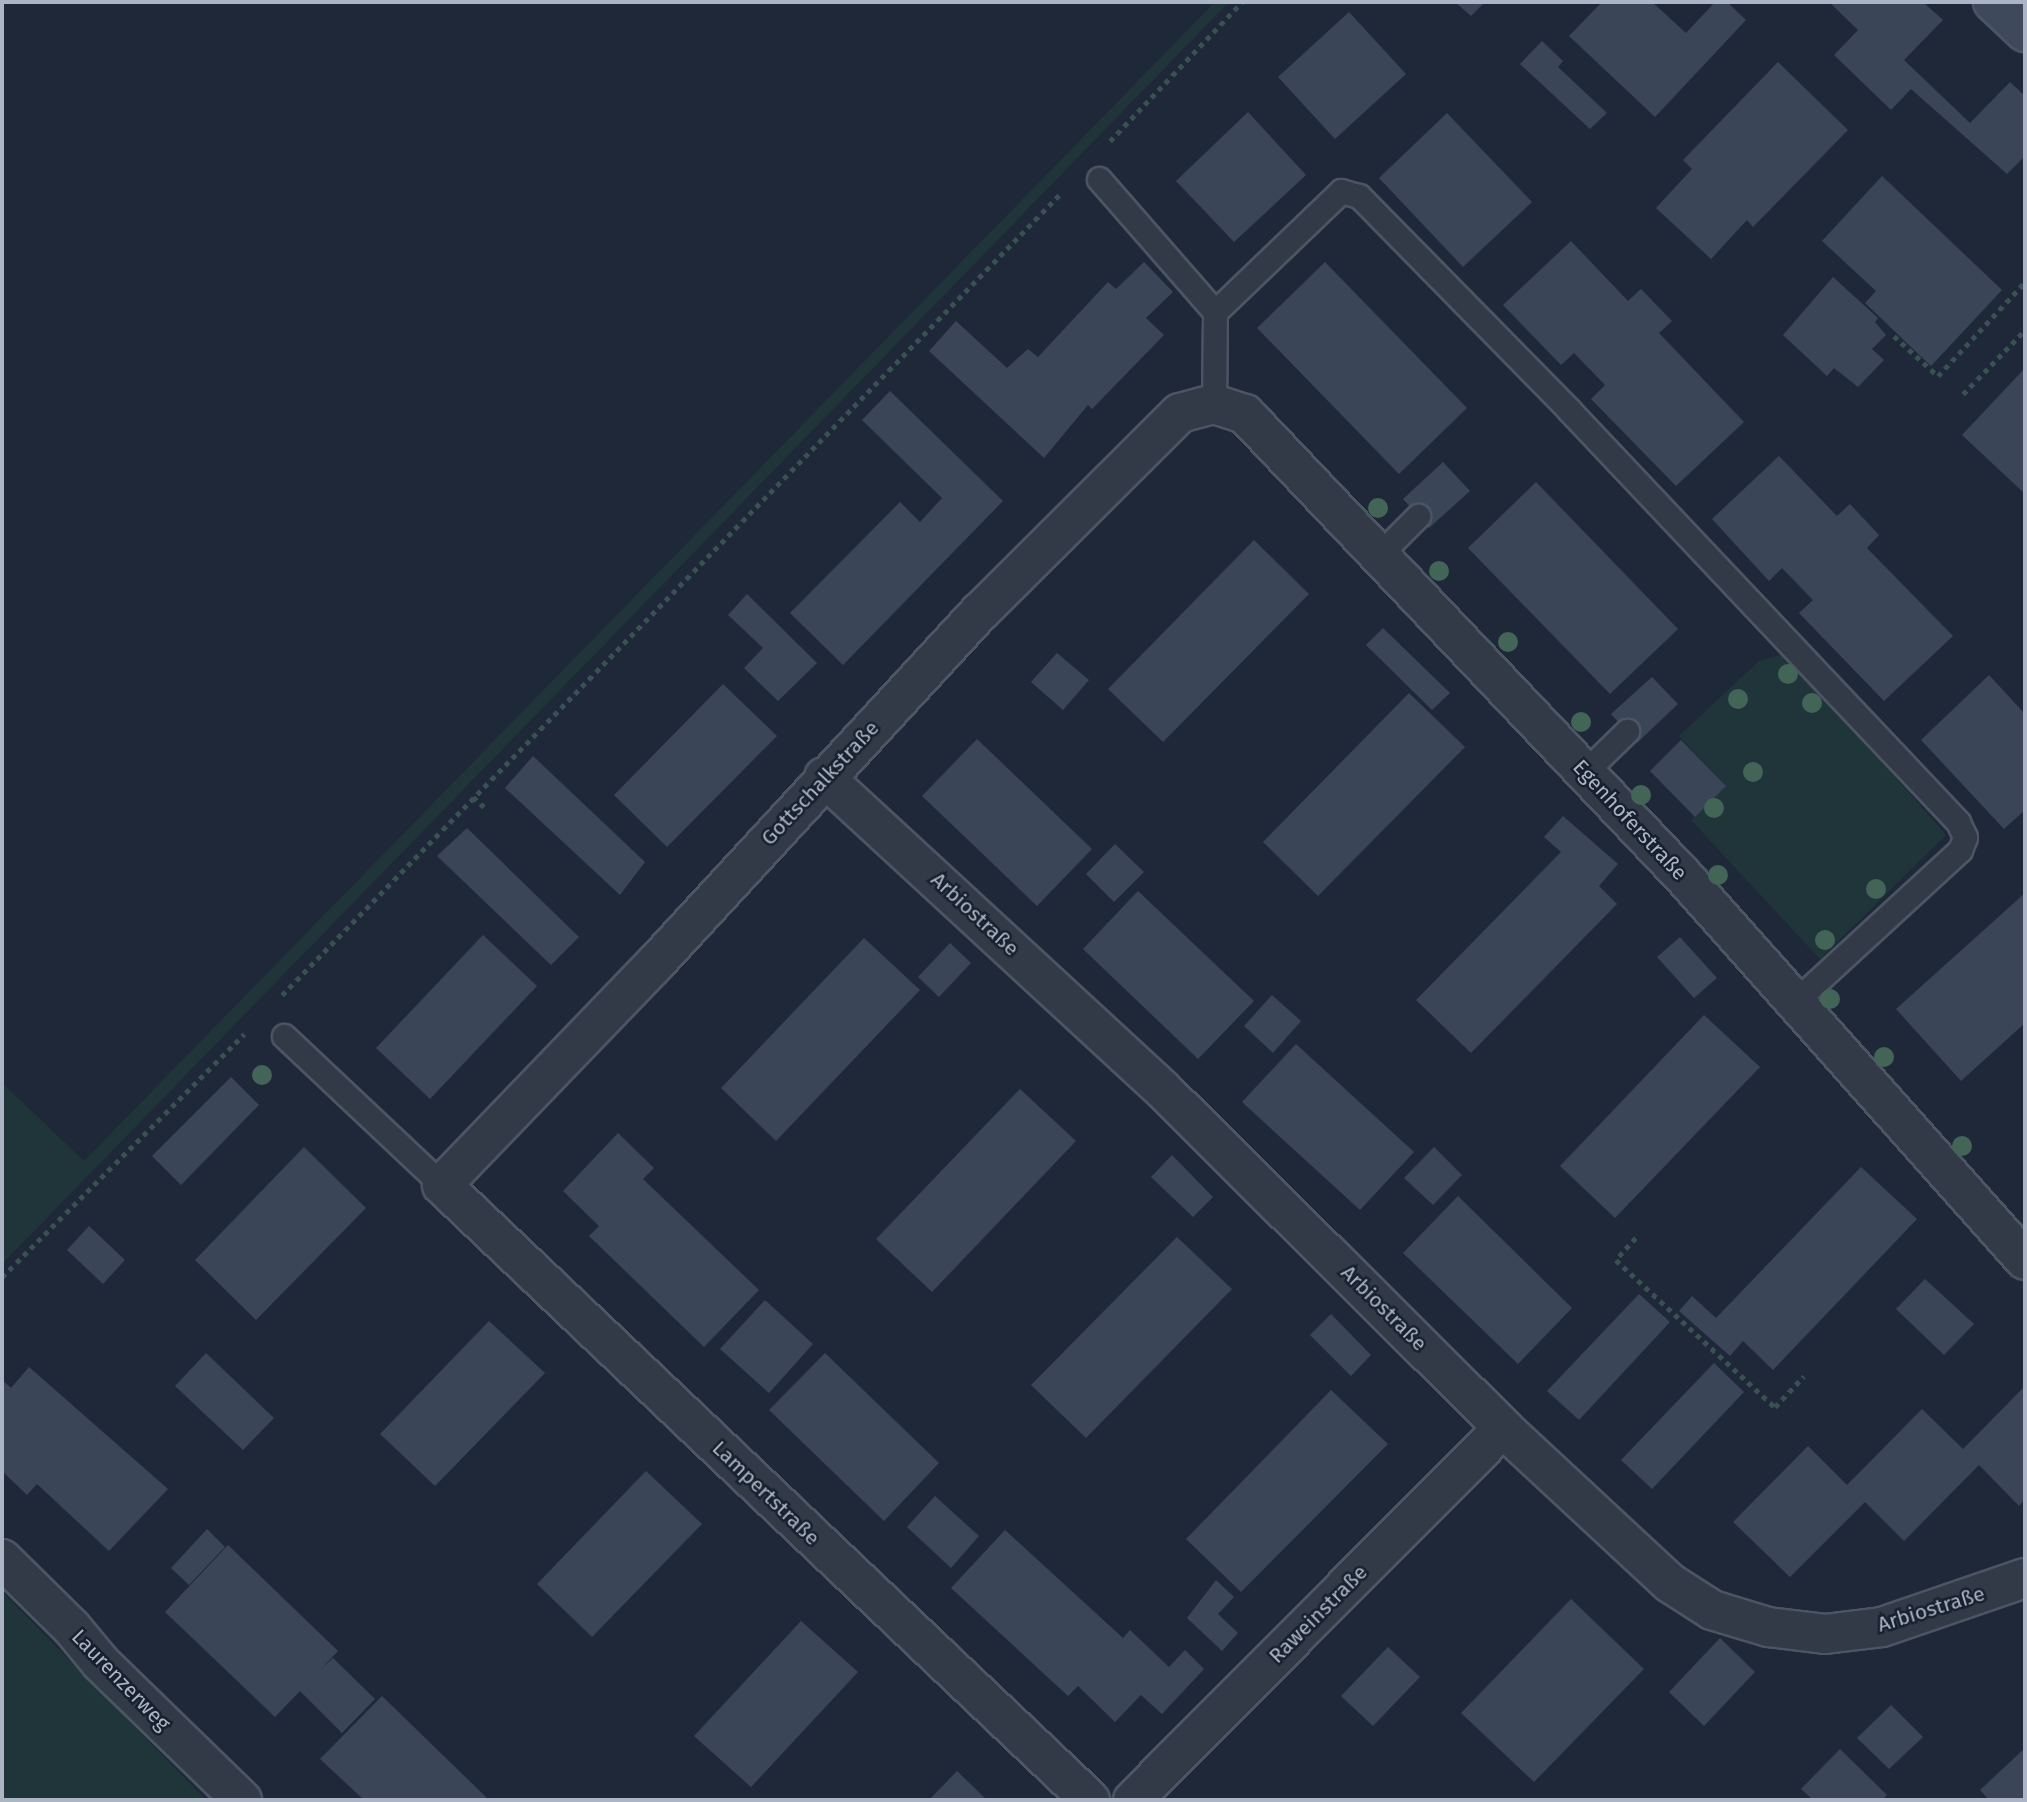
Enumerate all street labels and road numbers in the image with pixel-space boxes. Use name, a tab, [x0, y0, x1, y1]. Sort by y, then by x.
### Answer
street label: Gottschalkstraße	[756, 716, 884, 850]
street label: Egenhoferstraße	[1568, 754, 1692, 886]
street label: Arbiostraße	[926, 867, 1024, 961]
street label: Arbiostraße	[1336, 1260, 1432, 1356]
street label: Lampertstraße	[707, 1436, 825, 1550]
street label: Raweinstraße	[1264, 1560, 1372, 1668]
street label: Arbiostraße	[1874, 1581, 1988, 1637]
street label: Laurenzerweg	[66, 1624, 176, 1736]

